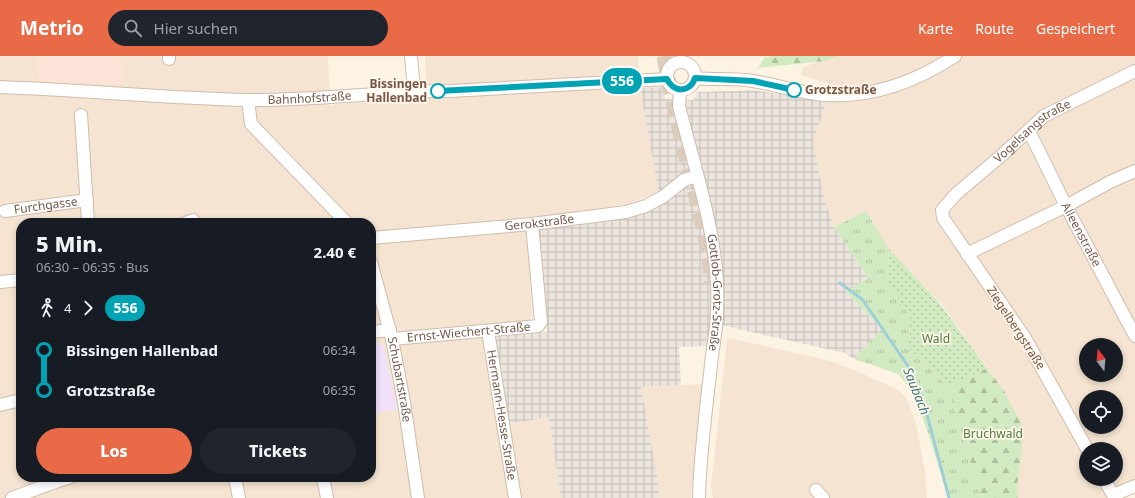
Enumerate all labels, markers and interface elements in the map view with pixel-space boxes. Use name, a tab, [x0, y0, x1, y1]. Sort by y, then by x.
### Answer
search box	[108, 10, 388, 46]
text: Metrio	[20, 15, 84, 41]
icon: search	[122, 17, 144, 39]
text: Hier suchen	[154, 18, 238, 38]
text: Karte	[918, 19, 953, 38]
text: Route	[975, 19, 1014, 38]
text: Gespeichert	[1036, 19, 1115, 38]
line badge: 556	[599, 68, 645, 94]
text: 556	[610, 71, 634, 90]
place label: Bissingen Hallenbad	[366, 75, 427, 106]
place label: Grotzstraße	[805, 81, 877, 98]
marker: Grotzstraße	[786, 82, 802, 98]
marker: Bissingen Hallenbad	[430, 83, 446, 99]
street label: Bahnhofstraße	[267, 87, 352, 108]
street label: Vogelsangstraße	[990, 95, 1074, 167]
street label: Furchgasse	[13, 192, 79, 218]
street label: Alleenstraße	[1058, 199, 1106, 270]
street label: Gerokstraße	[504, 210, 575, 234]
text: 5 Min.	[36, 228, 103, 258]
street label: Gottlob-Grotz-Straße	[703, 233, 726, 353]
text: 2.40 €	[314, 242, 356, 262]
text: 06:30 – 06:35 · Bus	[36, 258, 149, 276]
street label: Ziegelbergstraße	[983, 283, 1050, 373]
icon: walk	[36, 297, 58, 319]
icon: forward	[77, 297, 99, 319]
text: 556	[113, 298, 137, 317]
text: 4	[64, 299, 71, 317]
street label: Ernst-Wiechert-Straße	[406, 318, 531, 346]
park label: Wald	[922, 330, 950, 347]
street label: Schubartstraße	[384, 335, 416, 423]
north arrow	[1079, 338, 1123, 382]
map controls	[1079, 338, 1123, 486]
text: Bissingen Hallenbad	[66, 340, 218, 360]
text: 06:34	[323, 341, 356, 359]
street label: Hermann-Hesse-Straße	[483, 348, 521, 482]
water label: Saubach	[899, 365, 935, 417]
text: Grotzstraße	[66, 380, 156, 400]
text: 06:35	[323, 381, 356, 399]
button: locate	[1079, 390, 1123, 434]
park label: Bruchwald	[963, 425, 1023, 442]
button: Los	[36, 428, 192, 474]
button: Tickets	[200, 428, 356, 474]
button: layers	[1079, 442, 1123, 486]

